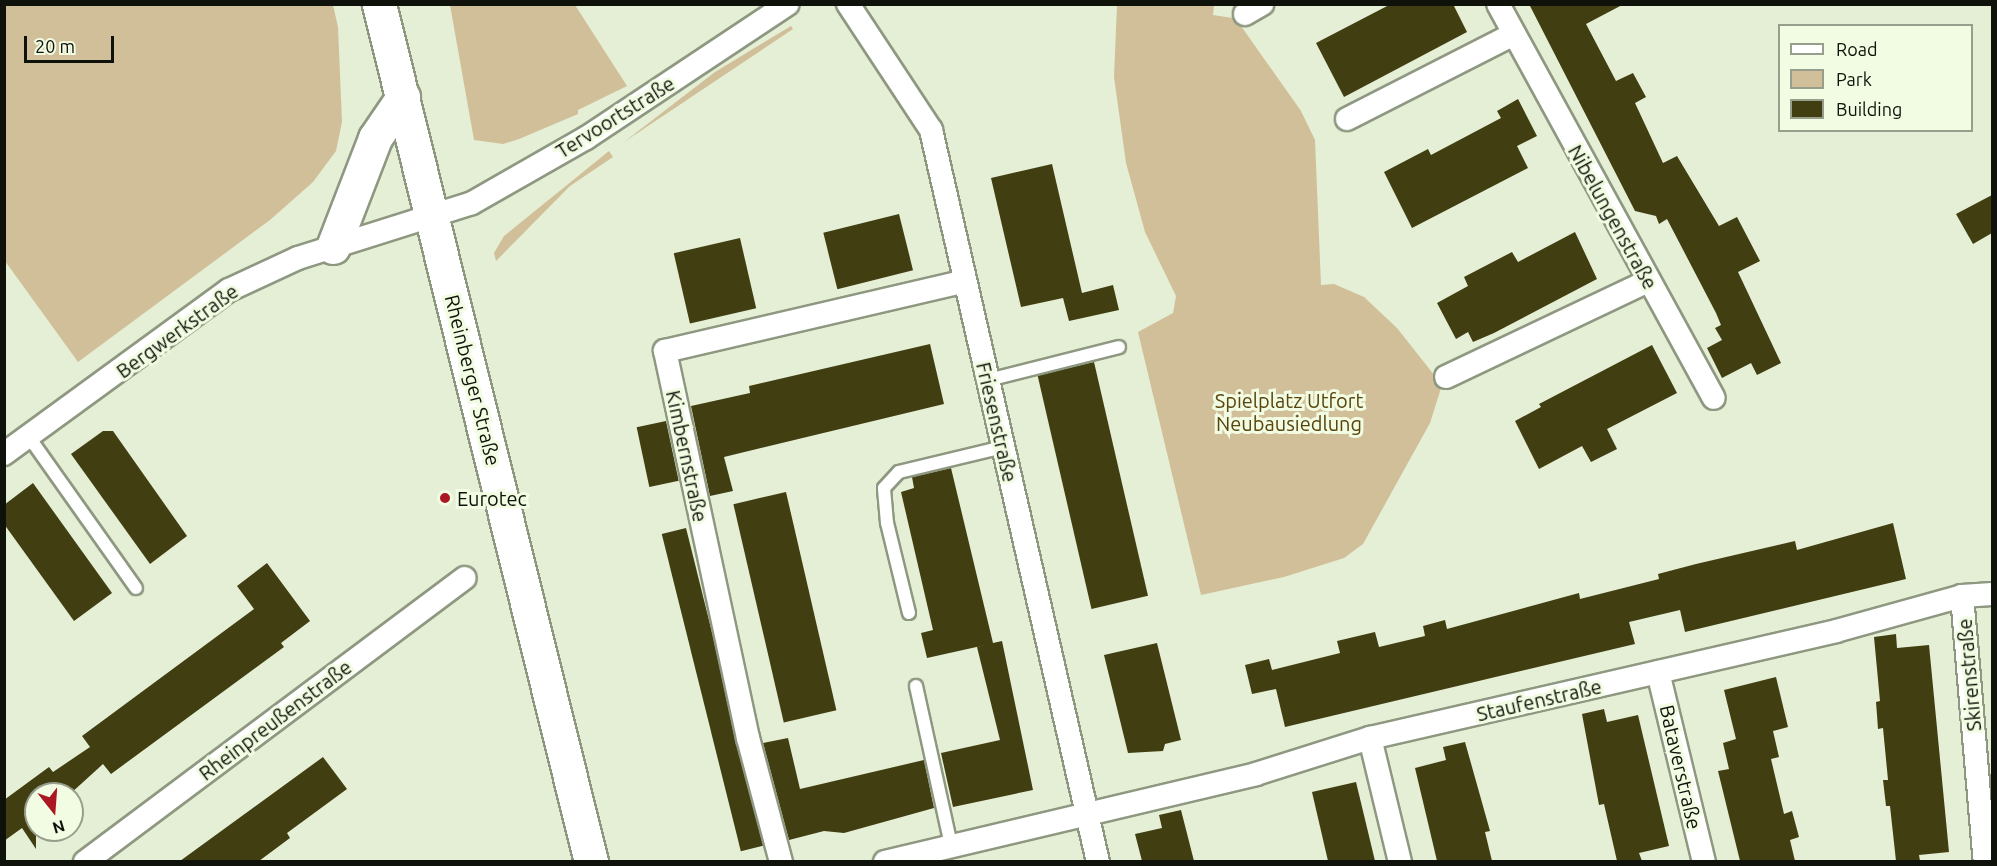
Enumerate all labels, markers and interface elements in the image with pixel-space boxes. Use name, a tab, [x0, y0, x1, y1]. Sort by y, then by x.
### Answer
scale bar	[27, 24, 117, 62]
legend	[1778, 24, 1973, 132]
text: 20 m	[35, 36, 75, 56]
text: Road	[1836, 39, 1878, 59]
text: Park	[1836, 69, 1872, 89]
street label: Tervoortstraße	[551, 71, 679, 163]
text: Building	[1836, 99, 1902, 119]
street label: Nibelungenstraße	[1563, 141, 1663, 293]
street label: Bergwerkstraße	[112, 279, 242, 383]
street label: Rheinberger Straße	[440, 292, 506, 468]
street label: Friesenstraße	[972, 360, 1022, 484]
street label: Kimbernstraße	[661, 388, 713, 524]
park label: Spielplatz Utfort Neubausiedlung	[1215, 388, 1363, 435]
place label: Eurotec	[457, 486, 527, 510]
marker: Eurotec	[438, 491, 452, 505]
street label: Skirenstraße	[1952, 618, 1986, 732]
street label: Rheinpreußenstraße	[194, 655, 356, 785]
street label: Staufenstraße	[1474, 674, 1604, 726]
street label: Bataverstraße	[1655, 702, 1707, 832]
north arrow	[24, 782, 84, 842]
text: N	[50, 817, 67, 838]

